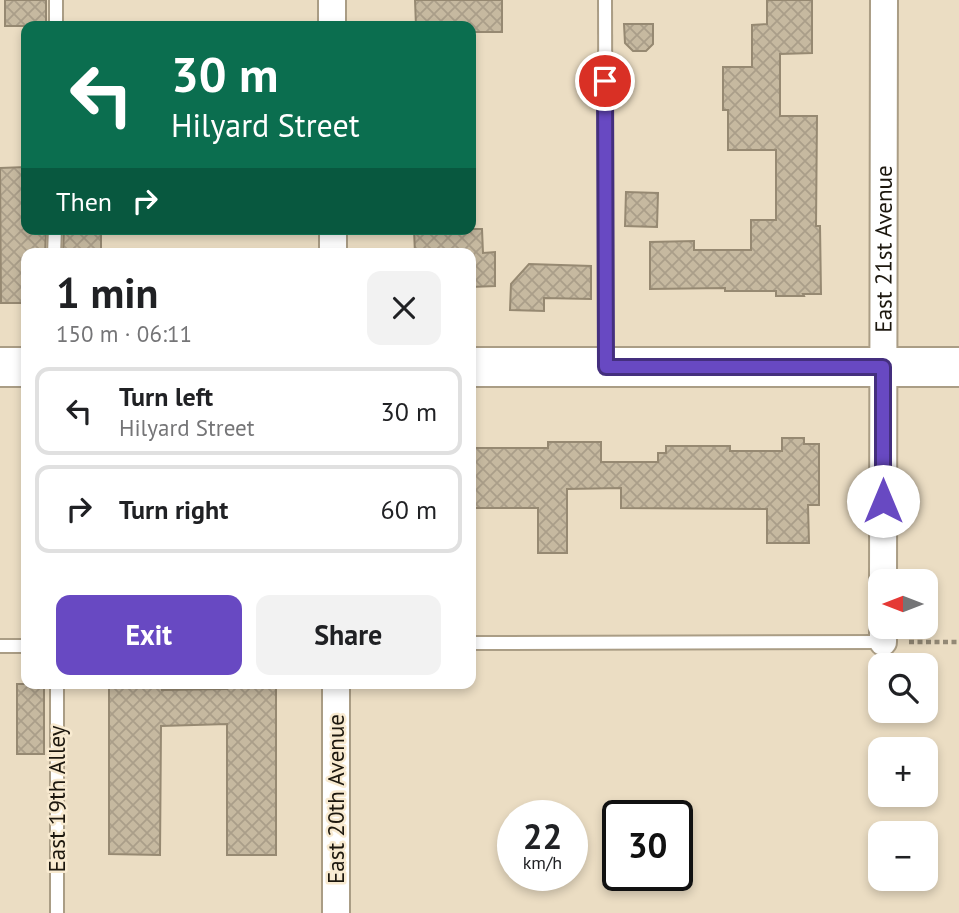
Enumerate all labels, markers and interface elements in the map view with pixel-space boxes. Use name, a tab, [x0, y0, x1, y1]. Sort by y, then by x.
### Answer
text: 30 m	[171, 42, 278, 106]
icon: left	[56, 49, 147, 140]
pin	[575, 51, 635, 111]
icon: arrive	[586, 62, 624, 100]
text: Hilyard Street	[171, 104, 360, 146]
street label: East 21st Avenue	[868, 165, 898, 333]
icon: right	[126, 182, 164, 220]
text: Then	[56, 185, 112, 218]
text: 1 min	[56, 265, 158, 320]
button: close	[367, 271, 441, 345]
text: 150 m · 06:11	[56, 319, 192, 348]
text: Turn left	[119, 380, 213, 413]
icon: left	[60, 392, 98, 430]
text: 30 m	[381, 395, 437, 428]
text: Hilyard Street	[119, 413, 255, 442]
position arrow	[846, 464, 920, 538]
icon: right	[60, 490, 98, 528]
text: Turn right	[119, 493, 228, 526]
text: 60 m	[381, 493, 437, 526]
north arrow	[868, 569, 938, 639]
map controls	[868, 569, 938, 891]
button: Exit	[56, 595, 242, 675]
button: Share	[256, 595, 441, 675]
button: search	[868, 653, 938, 723]
street label: East 20th Avenue	[321, 714, 350, 884]
street label: East 19th Alley	[42, 725, 71, 873]
button: +	[868, 737, 938, 807]
speed limit sign: 30	[602, 800, 693, 891]
text: 22	[523, 813, 562, 859]
button: −	[868, 821, 938, 891]
text: km/h	[523, 851, 562, 874]

